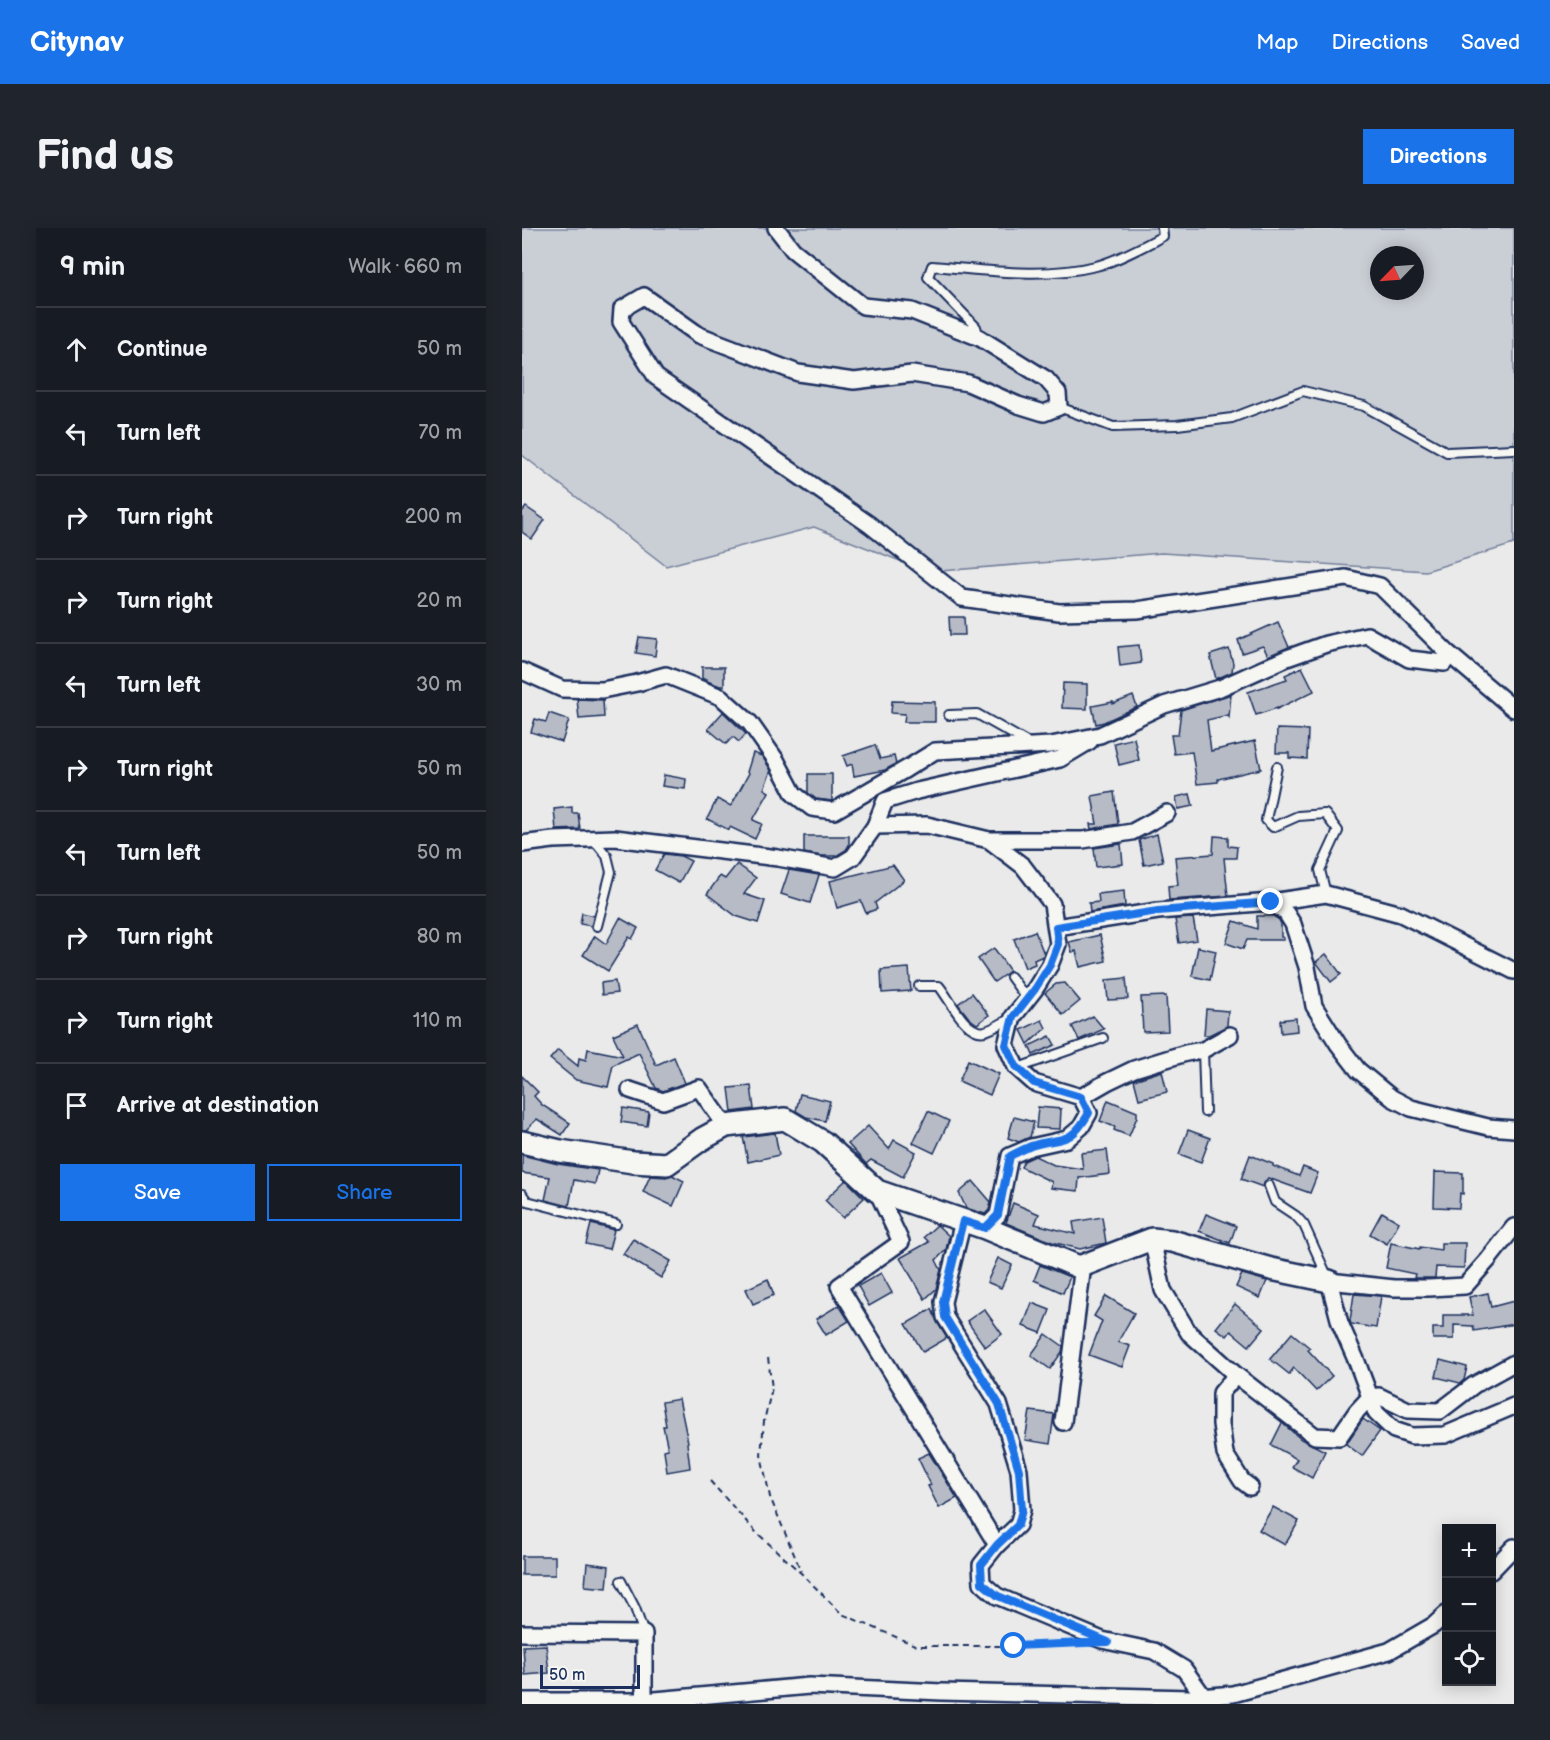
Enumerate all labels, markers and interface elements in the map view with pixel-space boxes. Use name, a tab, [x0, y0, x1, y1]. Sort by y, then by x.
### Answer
text: Citynav	[30, 26, 124, 59]
text: Map	[1256, 30, 1299, 55]
text: Directions	[1332, 30, 1428, 55]
text: Saved	[1461, 30, 1520, 55]
button: Directions	[1363, 129, 1514, 184]
text: Find us	[36, 131, 174, 182]
north arrow	[1370, 246, 1424, 300]
text: 9 min	[60, 252, 125, 283]
text: Walk · 660 m	[348, 255, 462, 279]
icon: ahead	[60, 333, 93, 366]
text: Continue	[117, 336, 207, 363]
text: 50 m	[417, 337, 462, 361]
icon: left	[60, 417, 93, 450]
text: Turn left	[117, 420, 201, 447]
text: 70 m	[418, 421, 462, 445]
icon: right	[60, 501, 93, 534]
text: Turn right	[117, 504, 213, 531]
text: 200 m	[405, 505, 462, 529]
icon: right	[60, 585, 93, 618]
text: Turn right	[117, 588, 213, 615]
text: 20 m	[417, 589, 462, 613]
icon: left	[60, 669, 93, 702]
text: Turn left	[117, 672, 201, 699]
text: 30 m	[416, 673, 462, 697]
icon: right	[60, 753, 93, 786]
text: Turn right	[117, 756, 213, 783]
text: 50 m	[417, 757, 462, 781]
icon: left	[60, 837, 93, 870]
text: Turn left	[117, 840, 201, 867]
text: 50 m	[417, 841, 462, 865]
route end	[1257, 888, 1283, 914]
icon: right	[60, 921, 93, 954]
text: Turn right	[117, 924, 213, 951]
text: 80 m	[417, 925, 462, 949]
icon: right	[60, 1005, 93, 1038]
text: Turn right	[117, 1008, 213, 1035]
text: 110 m	[413, 1009, 462, 1033]
icon: arrive	[60, 1089, 93, 1122]
text: Arrive at destination	[117, 1092, 319, 1119]
button: Save	[60, 1164, 255, 1221]
button: Share	[267, 1164, 462, 1221]
map controls	[1442, 1524, 1496, 1686]
button: +	[1442, 1524, 1496, 1578]
button: −	[1442, 1578, 1496, 1632]
route start	[1000, 1632, 1026, 1658]
button: locate	[1442, 1632, 1496, 1686]
scale bar	[540, 1662, 640, 1690]
text: 50 m	[549, 1666, 585, 1685]

